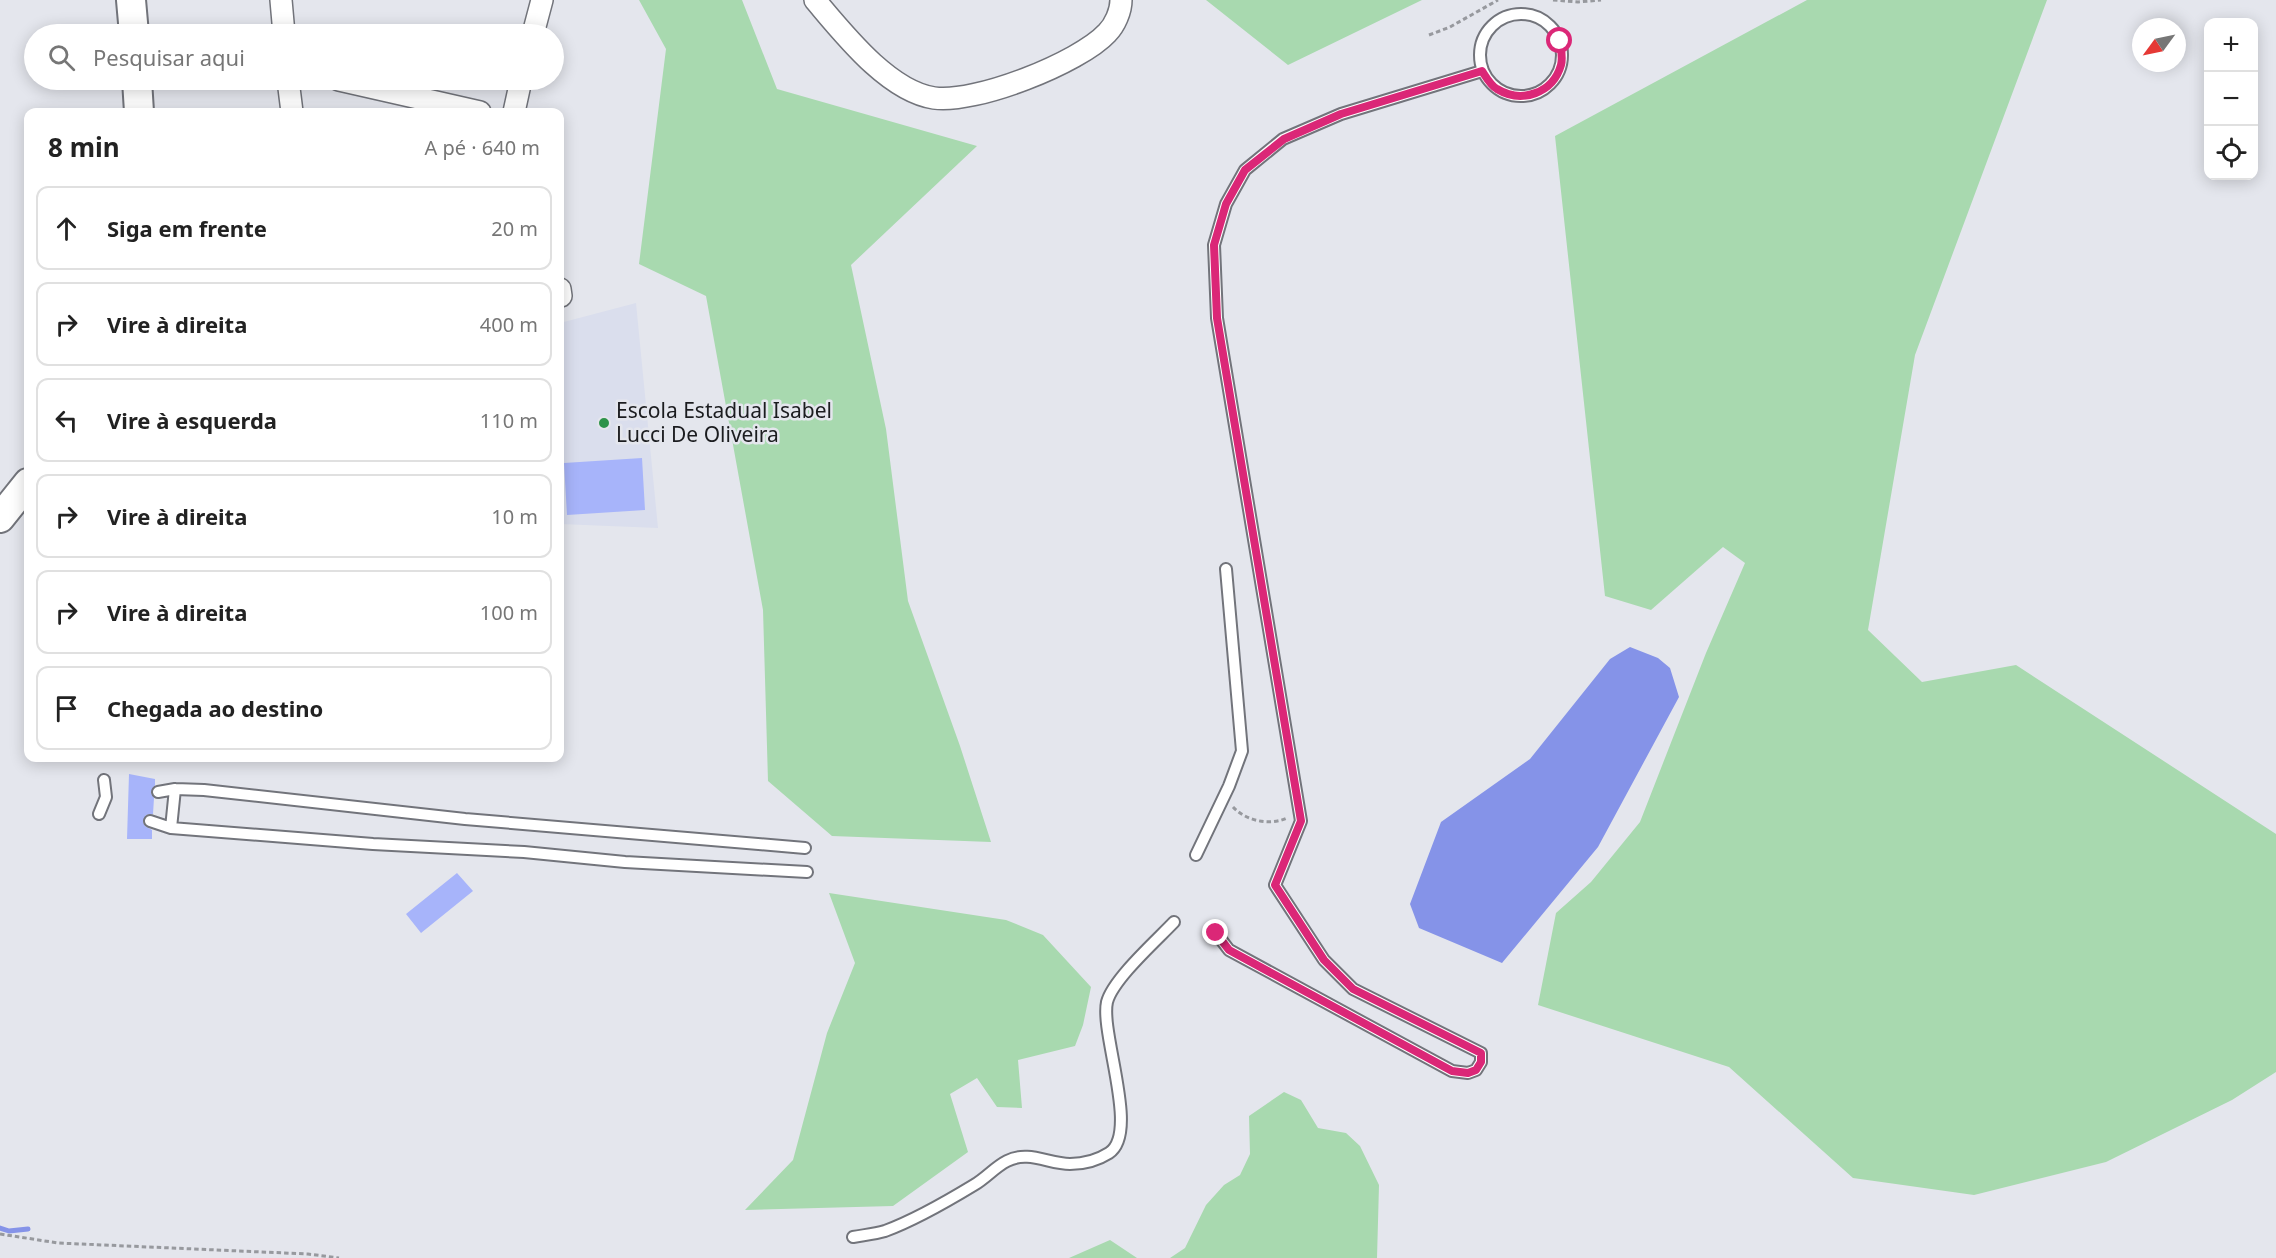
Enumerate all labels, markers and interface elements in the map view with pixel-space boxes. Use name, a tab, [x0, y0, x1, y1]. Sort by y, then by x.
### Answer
north arrow	[2132, 18, 2186, 72]
map controls	[2204, 18, 2258, 180]
button: +	[2204, 18, 2258, 72]
search box	[24, 24, 564, 90]
route start	[1546, 27, 1572, 53]
icon: search	[45, 41, 78, 74]
text: Pesquisar aqui	[93, 42, 245, 72]
button: −	[2204, 72, 2258, 126]
button: locate	[2204, 126, 2258, 180]
text: 8 min	[48, 129, 120, 165]
text: A pé · 640 m	[424, 134, 540, 161]
icon: ahead	[50, 212, 83, 245]
text: Siga em frente	[107, 213, 267, 243]
text: 20 m	[491, 215, 538, 242]
icon: right	[50, 308, 83, 341]
text: Vire à direita	[107, 309, 247, 339]
text: 400 m	[480, 311, 538, 338]
place label: Escola Estadual Isabel Lucci De Oliveira	[616, 396, 832, 448]
icon: left	[50, 404, 83, 437]
text: Vire à esquerda	[107, 405, 277, 435]
text: 110 m	[480, 407, 538, 434]
marker: Escola Estadual Isabel Lucci De Oliveira	[597, 416, 611, 430]
icon: right	[50, 500, 83, 533]
text: Vire à direita	[107, 501, 247, 531]
text: 10 m	[491, 503, 538, 530]
icon: right	[50, 596, 83, 629]
text: Vire à direita	[107, 597, 247, 627]
text: 100 m	[480, 599, 538, 626]
icon: arrive	[50, 692, 83, 725]
text: Chegada ao destino	[107, 693, 323, 723]
route end	[1202, 919, 1228, 945]

